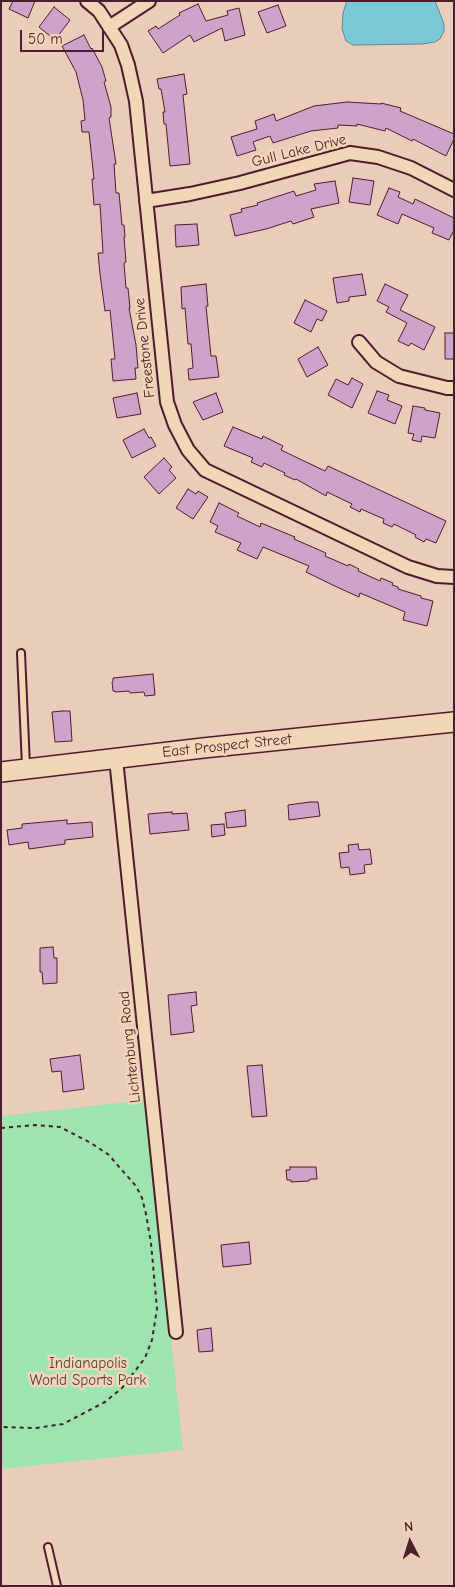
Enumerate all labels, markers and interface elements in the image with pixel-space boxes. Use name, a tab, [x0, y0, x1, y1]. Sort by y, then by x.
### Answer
scale bar	[22, 20, 106, 52]
text: 50 m	[28, 30, 63, 48]
street label: Gull Lake Drive	[250, 131, 348, 171]
street label: Freestone Drive	[131, 297, 159, 399]
street label: East Prospect Street	[161, 730, 293, 762]
street label: Lichtenburg Road	[115, 990, 145, 1104]
park label: Indianapolis World Sports Park	[30, 1355, 146, 1390]
north arrow	[385, 1517, 435, 1567]
text: N	[403, 1518, 414, 1535]

